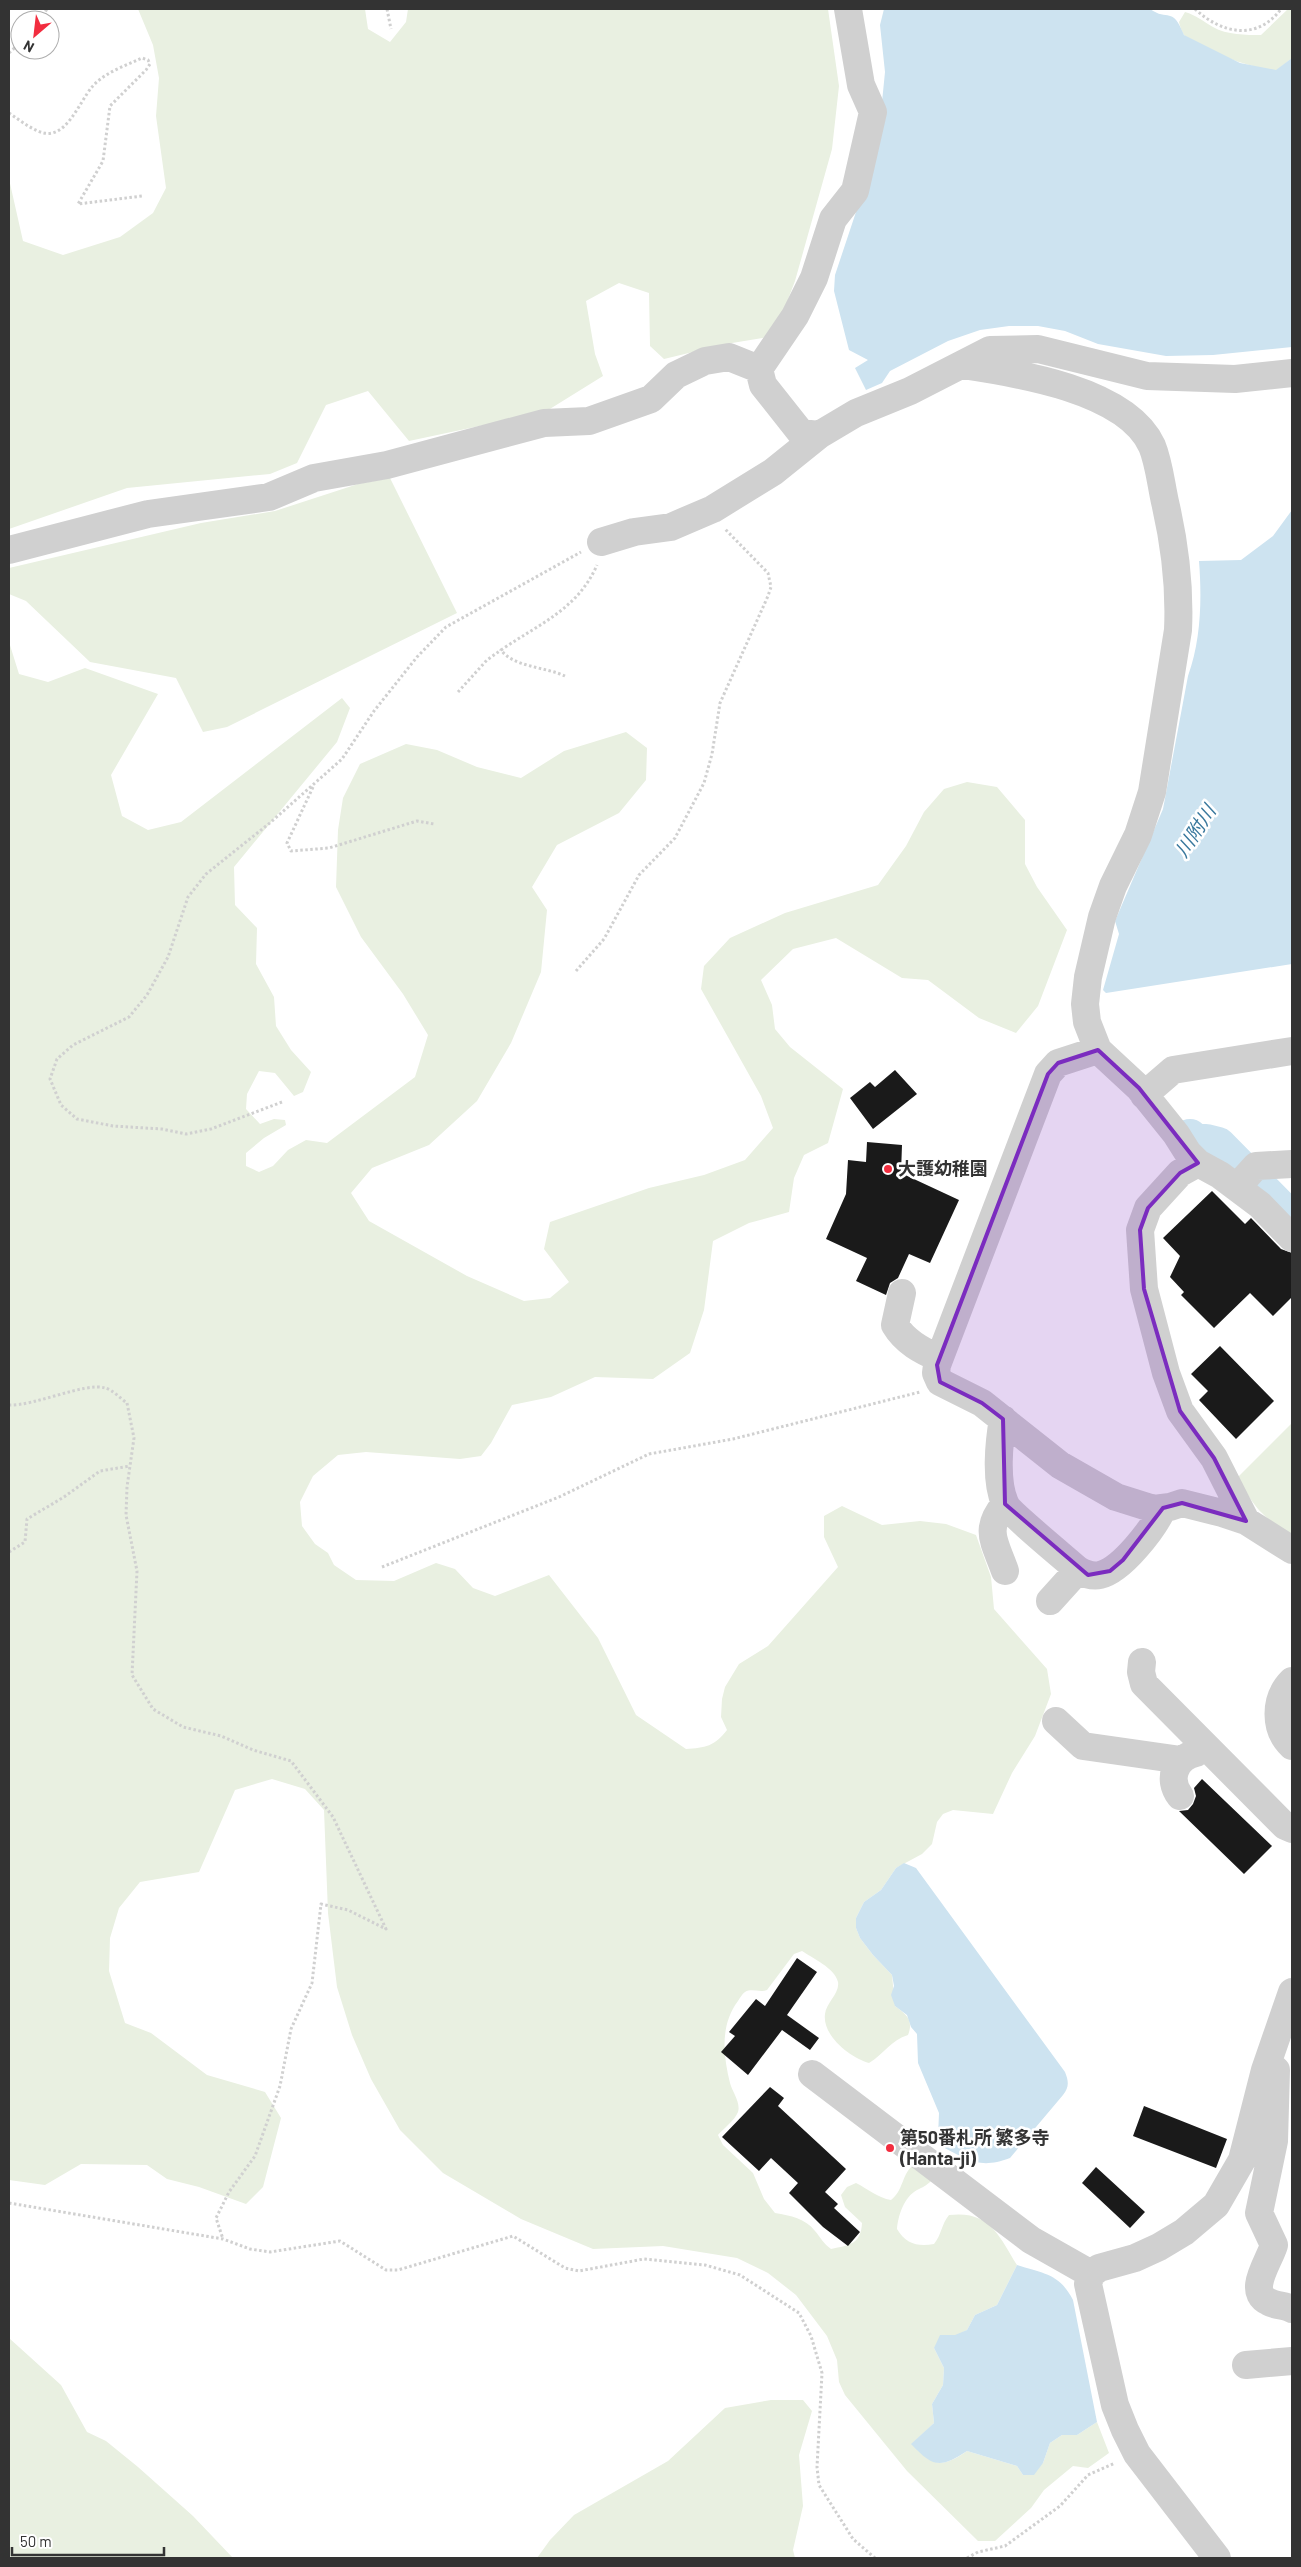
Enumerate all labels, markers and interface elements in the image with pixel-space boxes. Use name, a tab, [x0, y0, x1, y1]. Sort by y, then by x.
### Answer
north arrow	[10, 10, 60, 60]
text: N	[21, 37, 37, 57]
water label: 川附川	[1169, 799, 1221, 861]
place label: 大護幼稚園	[898, 1157, 988, 1179]
marker: 大護幼稚園	[882, 1163, 894, 1175]
place label: 第50番札所 繁多寺 (Hanta-ji)	[899, 2126, 1050, 2169]
marker: 第50番札所 繁多寺 (Hanta-ji)	[884, 2142, 896, 2154]
scale bar	[12, 2524, 165, 2556]
text: 50 m	[20, 2532, 52, 2550]

